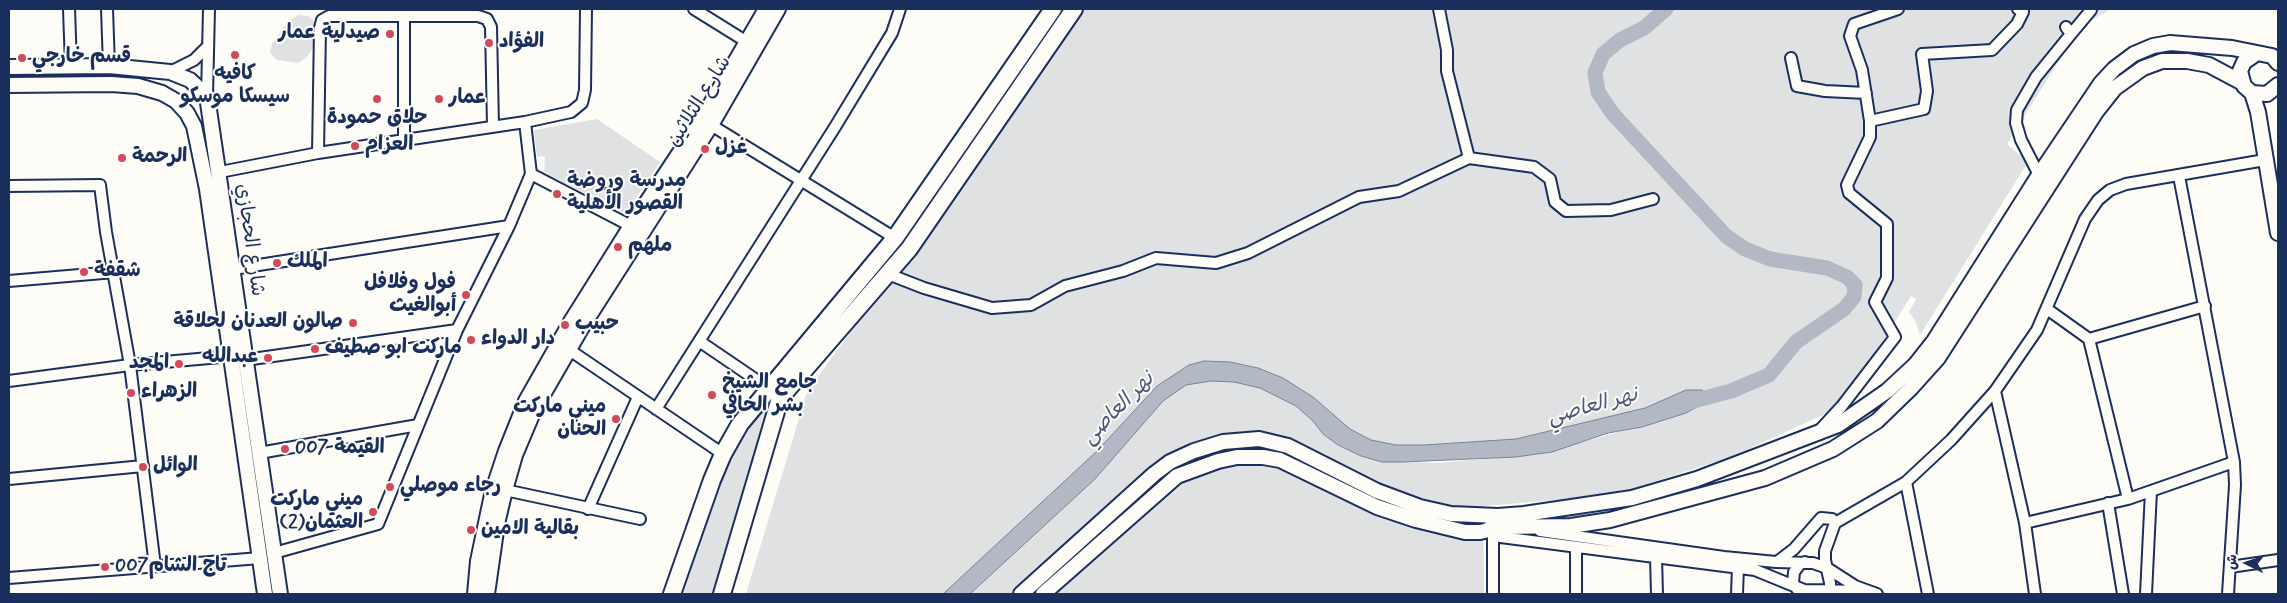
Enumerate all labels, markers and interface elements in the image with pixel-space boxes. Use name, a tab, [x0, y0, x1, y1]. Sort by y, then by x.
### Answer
place label: صيدلية عمار	[278, 22, 380, 46]
marker: صيدلية عمار	[384, 28, 396, 40]
place label: الفؤاد	[499, 31, 544, 55]
marker: الفؤاد	[483, 37, 495, 49]
place label: قسم خارجي	[32, 46, 131, 70]
marker: كافيه سيسكا موسكو	[229, 49, 241, 61]
marker: قسم خارجي	[16, 52, 28, 64]
street label: شارع الثلاثين	[663, 52, 737, 152]
place label: كافيه سيسكا موسكو	[180, 63, 290, 110]
place label: عمار	[449, 87, 487, 111]
marker: حلاق حمودة	[371, 93, 383, 105]
marker: عمار	[433, 93, 445, 105]
place label: حلاق حمودة	[327, 107, 427, 131]
place label: العزام	[365, 134, 413, 158]
place label: غزل	[715, 137, 747, 161]
marker: العزام	[349, 140, 361, 152]
marker: غزل	[699, 143, 711, 155]
place label: الرحمة	[132, 146, 187, 170]
marker: الرحمة	[116, 152, 128, 164]
place label: مدرسة وروضة القصور الأهلية	[567, 170, 686, 217]
street label: شارع الحجازي	[229, 182, 269, 298]
marker: مدرسة وروضة القصور الأهلية	[551, 188, 563, 200]
place label: ملهم	[628, 235, 672, 259]
marker: ملهم	[612, 241, 624, 253]
place label: الملك	[287, 251, 328, 275]
marker: الملك	[271, 257, 283, 269]
place label: شقفة	[94, 260, 141, 284]
marker: شقفة	[78, 266, 90, 278]
place label: فول وفلافل أبوالغيث	[364, 272, 456, 319]
marker: فول وفلافل أبوالغيث	[460, 289, 472, 301]
place label: صالون العدنان لحلاقة	[173, 311, 343, 335]
place label: حبيب	[575, 313, 619, 337]
marker: صالون العدنان لحلاقة	[347, 317, 359, 329]
marker: حبيب	[559, 319, 571, 331]
place label: دار الدواء	[481, 328, 555, 352]
marker: دار الدواء	[465, 334, 477, 346]
place label: ماركت ابو صطيف	[325, 337, 462, 361]
marker: ماركت ابو صطيف	[309, 343, 321, 355]
place label: عبدالله	[202, 346, 258, 370]
place label: المجد	[129, 352, 169, 376]
marker: عبدالله	[262, 352, 274, 364]
marker: المجد	[173, 358, 185, 370]
water label: نهر العاصي	[1078, 368, 1160, 450]
place label: جامع الشيخ بشر الحافي	[722, 372, 817, 419]
place label: الزهراء	[141, 381, 197, 405]
water label: نهر العاصي	[1545, 383, 1641, 431]
marker: الزهراء	[125, 387, 137, 399]
marker: جامع الشيخ بشر الحافي	[706, 389, 718, 401]
place label: ميني ماركت الحنان	[513, 396, 606, 443]
marker: ميني ماركت الحنان	[610, 413, 622, 425]
place label: القيمة 007	[295, 437, 385, 461]
marker: القيمة 007	[279, 443, 291, 455]
place label: الوائل	[153, 455, 198, 479]
marker: الوائل	[137, 461, 149, 473]
place label: رجاء موصلي	[400, 475, 501, 499]
marker: رجاء موصلي	[384, 481, 396, 493]
place label: ميني ماركت العثمان(2)	[270, 489, 363, 536]
marker: ميني ماركت العثمان(2)	[367, 506, 379, 518]
place label: بقالية الامين	[481, 518, 579, 542]
marker: بقالية الامين	[465, 524, 477, 536]
north arrow	[2222, 538, 2272, 588]
text: ش	[2223, 554, 2242, 570]
place label: تاج الشام007	[115, 555, 226, 579]
marker: تاج الشام007	[99, 561, 111, 573]

